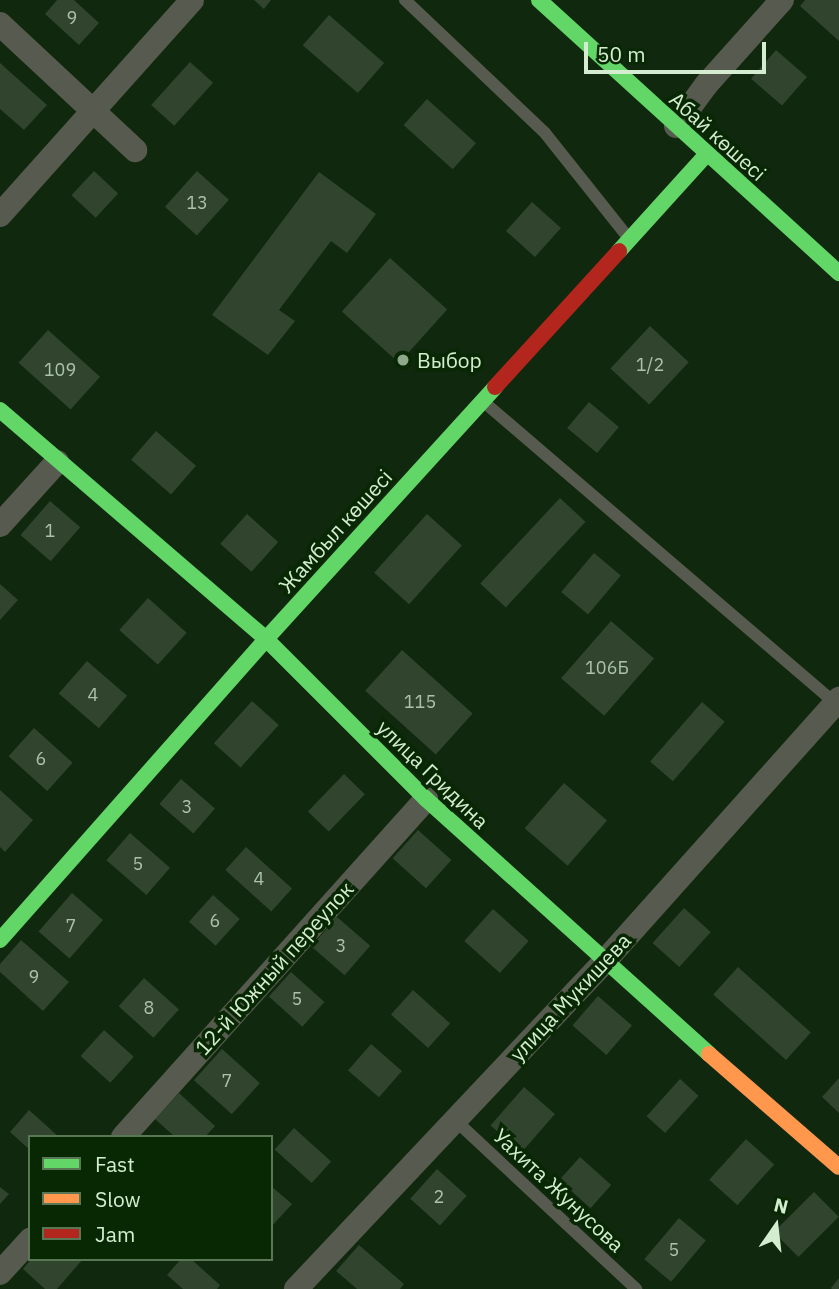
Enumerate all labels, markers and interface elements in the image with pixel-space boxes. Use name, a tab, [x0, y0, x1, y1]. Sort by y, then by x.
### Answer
house number: 9	[67, 7, 77, 29]
scale bar	[587, 28, 769, 72]
text: 50 m	[597, 40, 646, 68]
street label: Абай көшесі	[665, 86, 771, 186]
house number: 13	[186, 192, 208, 214]
place label: Выбор	[417, 347, 482, 373]
marker: Выбор	[395, 352, 411, 368]
house number: 1/2	[636, 354, 664, 376]
house number: 109	[44, 359, 76, 381]
street label: Жамбыл көшесі	[273, 464, 397, 598]
house number: 1	[45, 520, 55, 542]
house number: 106Б	[585, 657, 629, 679]
house number: 4	[88, 684, 98, 706]
house number: 115	[404, 691, 436, 713]
street label: улица Гридина	[372, 714, 494, 834]
house number: 6	[36, 748, 46, 770]
house number: 3	[182, 796, 192, 818]
house number: 5	[133, 853, 143, 875]
house number: 4	[254, 868, 264, 890]
street label: 12-й Южный переулок	[190, 876, 358, 1060]
house number: 6	[210, 910, 220, 932]
house number: 7	[66, 915, 76, 937]
street label: улица Мукишева	[504, 928, 636, 1066]
house number: 3	[336, 935, 346, 957]
house number: 9	[29, 966, 39, 988]
house number: 5	[292, 988, 302, 1010]
house number: 8	[144, 997, 154, 1019]
house number: 7	[222, 1070, 232, 1092]
street label: Уахита Жунусова	[489, 1123, 629, 1257]
legend	[28, 1135, 273, 1261]
text: Fast	[95, 1150, 135, 1178]
text: Slow	[95, 1185, 141, 1213]
house number: 2	[434, 1186, 444, 1208]
north arrow	[741, 1191, 811, 1261]
text: N	[771, 1192, 791, 1219]
text: Jam	[95, 1220, 135, 1248]
house number: 5	[669, 1239, 679, 1261]

